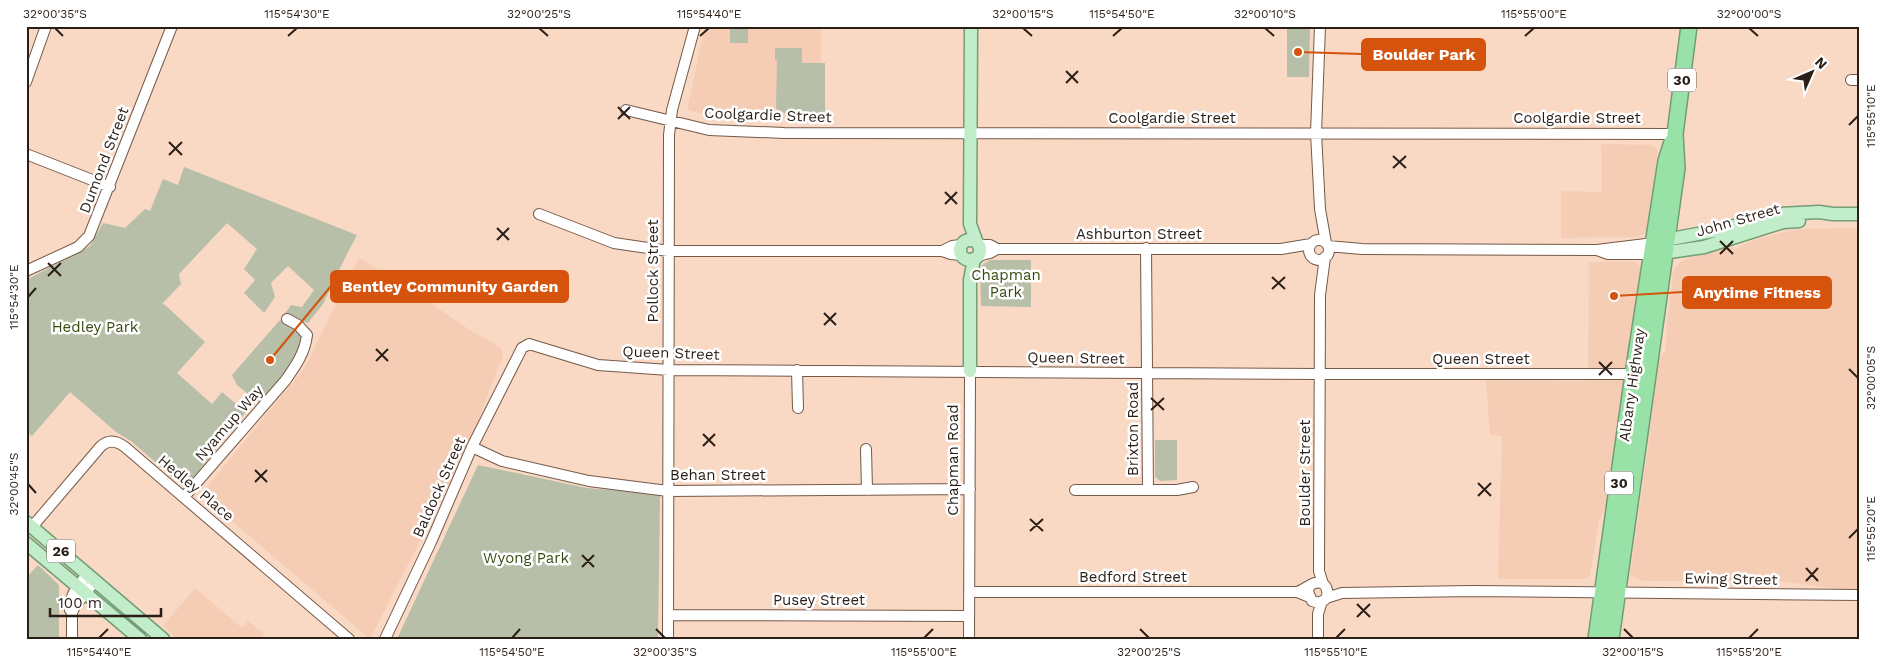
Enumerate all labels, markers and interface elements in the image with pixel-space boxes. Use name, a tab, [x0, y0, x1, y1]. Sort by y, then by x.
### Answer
text: 32°00'35"S	[23, 7, 87, 21]
text: 115°54'30"E	[264, 7, 330, 21]
text: 32°00'25"S	[507, 7, 571, 21]
text: 115°54'40"E	[677, 7, 742, 21]
text: 32°00'15"S	[992, 7, 1054, 21]
text: 115°54'50"E	[1089, 7, 1155, 21]
text: 32°00'10"S	[1234, 7, 1296, 21]
text: 115°55'00"E	[1501, 7, 1567, 21]
text: 32°00'00"S	[1717, 7, 1781, 21]
callout: Boulder Park	[1362, 39, 1485, 70]
text: Boulder Park	[1373, 45, 1476, 64]
north arrow	[1788, 48, 1838, 98]
text: N	[1812, 53, 1831, 72]
road number: 30	[1668, 68, 1696, 92]
text: 115°55'10"E	[1864, 84, 1878, 148]
street label: Dumond Street	[75, 104, 133, 216]
street label: Coolgardie Street	[704, 104, 833, 126]
street label: Coolgardie Street	[1108, 109, 1236, 127]
street label: Coolgardie Street	[1513, 109, 1641, 127]
street label: John Street	[1694, 199, 1783, 241]
street label: Pollock Street	[644, 219, 662, 323]
street label: Ashburton Street	[1076, 225, 1203, 243]
text: 115°54'30"E	[7, 264, 21, 330]
park label: Chapman Park	[971, 266, 1041, 301]
callout: Bentley Community Garden	[331, 271, 568, 302]
text: Bentley Community Garden	[342, 277, 558, 296]
callout: Anytime Fitness	[1683, 277, 1831, 308]
text: Anytime Fitness	[1693, 283, 1821, 302]
park label: Hedley Park	[52, 318, 139, 336]
street label: Albany Highway	[1615, 327, 1649, 443]
street label: Queen Street	[622, 342, 721, 364]
text: 32°00'05"S	[1864, 346, 1878, 410]
street label: Queen Street	[1027, 348, 1126, 368]
street label: Queen Street	[1432, 350, 1530, 368]
street label: Nyamup Way	[191, 381, 267, 465]
street label: Brixton Road	[1124, 382, 1142, 476]
street label: Chapman Road	[944, 404, 962, 516]
street label: Boulder Street	[1296, 419, 1314, 526]
street label: Baldock Street	[409, 433, 470, 540]
street label: Hedley Place	[154, 451, 238, 525]
text: 32°00'45"S	[7, 452, 21, 516]
street label: Behan Street	[670, 466, 767, 484]
road number: 30	[1605, 472, 1633, 494]
text: 115°55'20"E	[1864, 496, 1878, 562]
road number: 26	[47, 540, 75, 562]
park label: Wyong Park	[483, 549, 569, 567]
street label: Bedford Street	[1079, 568, 1188, 586]
street label: Ewing Street	[1684, 569, 1778, 589]
scale bar	[50, 585, 161, 617]
street label: Pusey Street	[773, 591, 866, 609]
text: 100 m	[58, 594, 102, 612]
text: 115°54'40"E	[67, 645, 132, 659]
text: 115°54'50"E	[479, 645, 545, 659]
text: 32°00'35"S	[633, 645, 697, 659]
text: 115°55'00"E	[891, 645, 957, 659]
text: 32°00'25"S	[1117, 645, 1181, 659]
text: 115°55'10"E	[1304, 645, 1368, 659]
text: 32°00'15"S	[1602, 645, 1664, 659]
text: 115°55'20"E	[1716, 645, 1782, 659]

